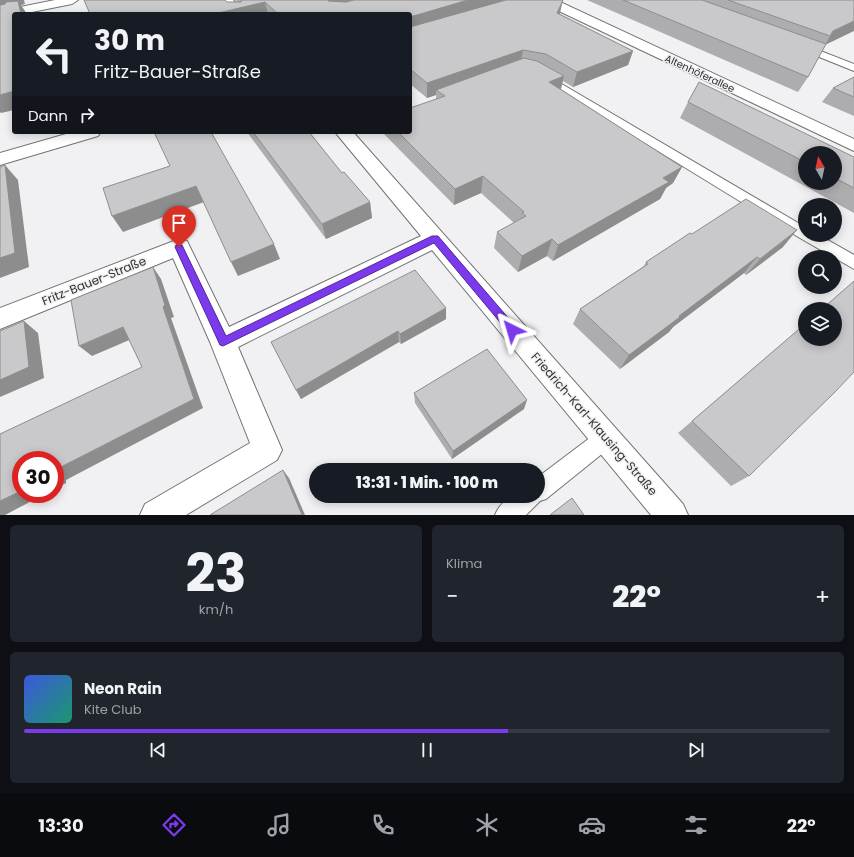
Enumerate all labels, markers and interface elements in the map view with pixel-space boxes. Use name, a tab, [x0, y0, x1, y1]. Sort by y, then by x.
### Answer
text: 30 m	[94, 21, 165, 60]
icon: left	[28, 28, 80, 80]
street label: Altenhöferallee	[662, 51, 737, 96]
text: Fritz-Bauer-Straße	[94, 59, 261, 84]
icon: right	[76, 104, 98, 126]
text: Dann	[28, 105, 68, 126]
north arrow	[798, 146, 842, 190]
map controls	[798, 146, 842, 346]
button: sound	[798, 198, 842, 242]
pin	[162, 206, 196, 247]
icon: arrive	[168, 212, 190, 234]
button: search	[798, 250, 842, 294]
street label: Fritz-Bauer-Straße	[39, 252, 149, 309]
button: layers	[798, 302, 842, 346]
position arrow	[491, 309, 533, 351]
street label: Friedrich-Karl-Klausing-Straße	[527, 348, 661, 499]
speed limit sign: 30	[12, 451, 64, 503]
text: 13:31 · 1 Min. · 100 m	[356, 472, 498, 493]
text: 23	[185, 537, 247, 610]
text: Klima	[446, 554, 482, 573]
text: 22°	[612, 575, 661, 618]
text: −	[446, 581, 458, 612]
text: +	[815, 581, 830, 612]
text: km/h	[199, 600, 233, 619]
text: Neon Rain	[84, 678, 162, 699]
text: Kite Club	[84, 700, 142, 719]
icon: previous	[147, 739, 169, 761]
icon: pause	[416, 739, 438, 761]
icon: next	[685, 739, 707, 761]
icon: directions	[160, 811, 188, 839]
icon: music	[265, 811, 293, 839]
icon: phone	[369, 811, 397, 839]
icon: climate	[473, 811, 501, 839]
icon: car	[578, 811, 606, 839]
icon: filters	[682, 811, 710, 839]
text: 13:30	[38, 813, 84, 838]
text: 22°	[787, 813, 816, 838]

